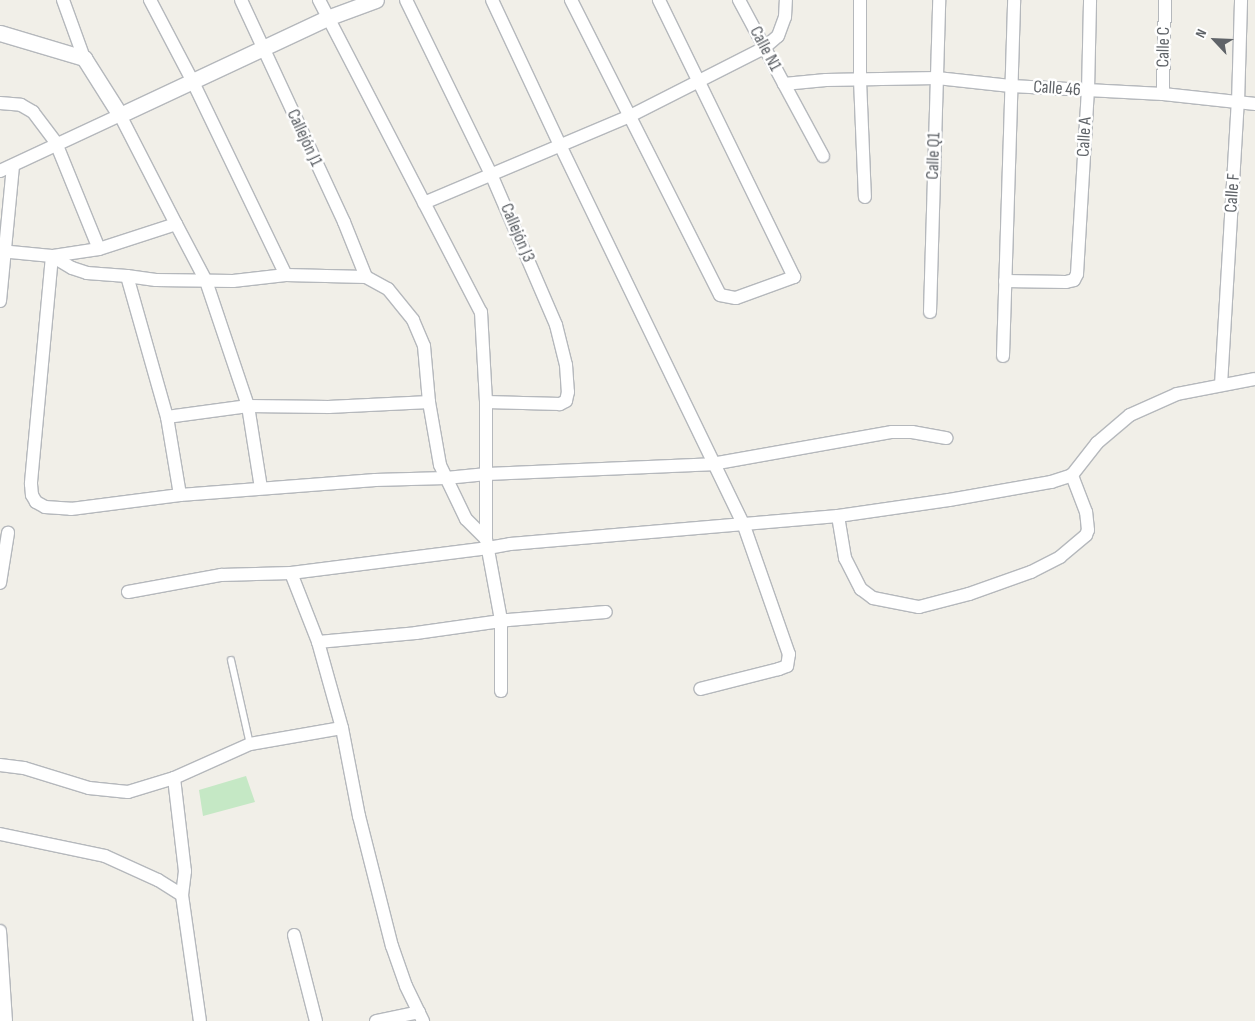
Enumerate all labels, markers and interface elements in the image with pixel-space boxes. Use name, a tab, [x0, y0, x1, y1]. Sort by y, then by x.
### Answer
north arrow	[1190, 15, 1240, 65]
street label: Calle N1	[744, 23, 786, 75]
street label: Calle C	[1153, 26, 1175, 68]
text: N	[1192, 26, 1210, 40]
street label: Calle 46	[1033, 77, 1081, 101]
street label: Callejón J1	[281, 106, 327, 170]
street label: Calle A	[1073, 117, 1097, 157]
street label: Calle Q1	[922, 132, 946, 180]
street label: Calle F	[1221, 173, 1245, 213]
street label: Callejón J3	[495, 200, 539, 266]

